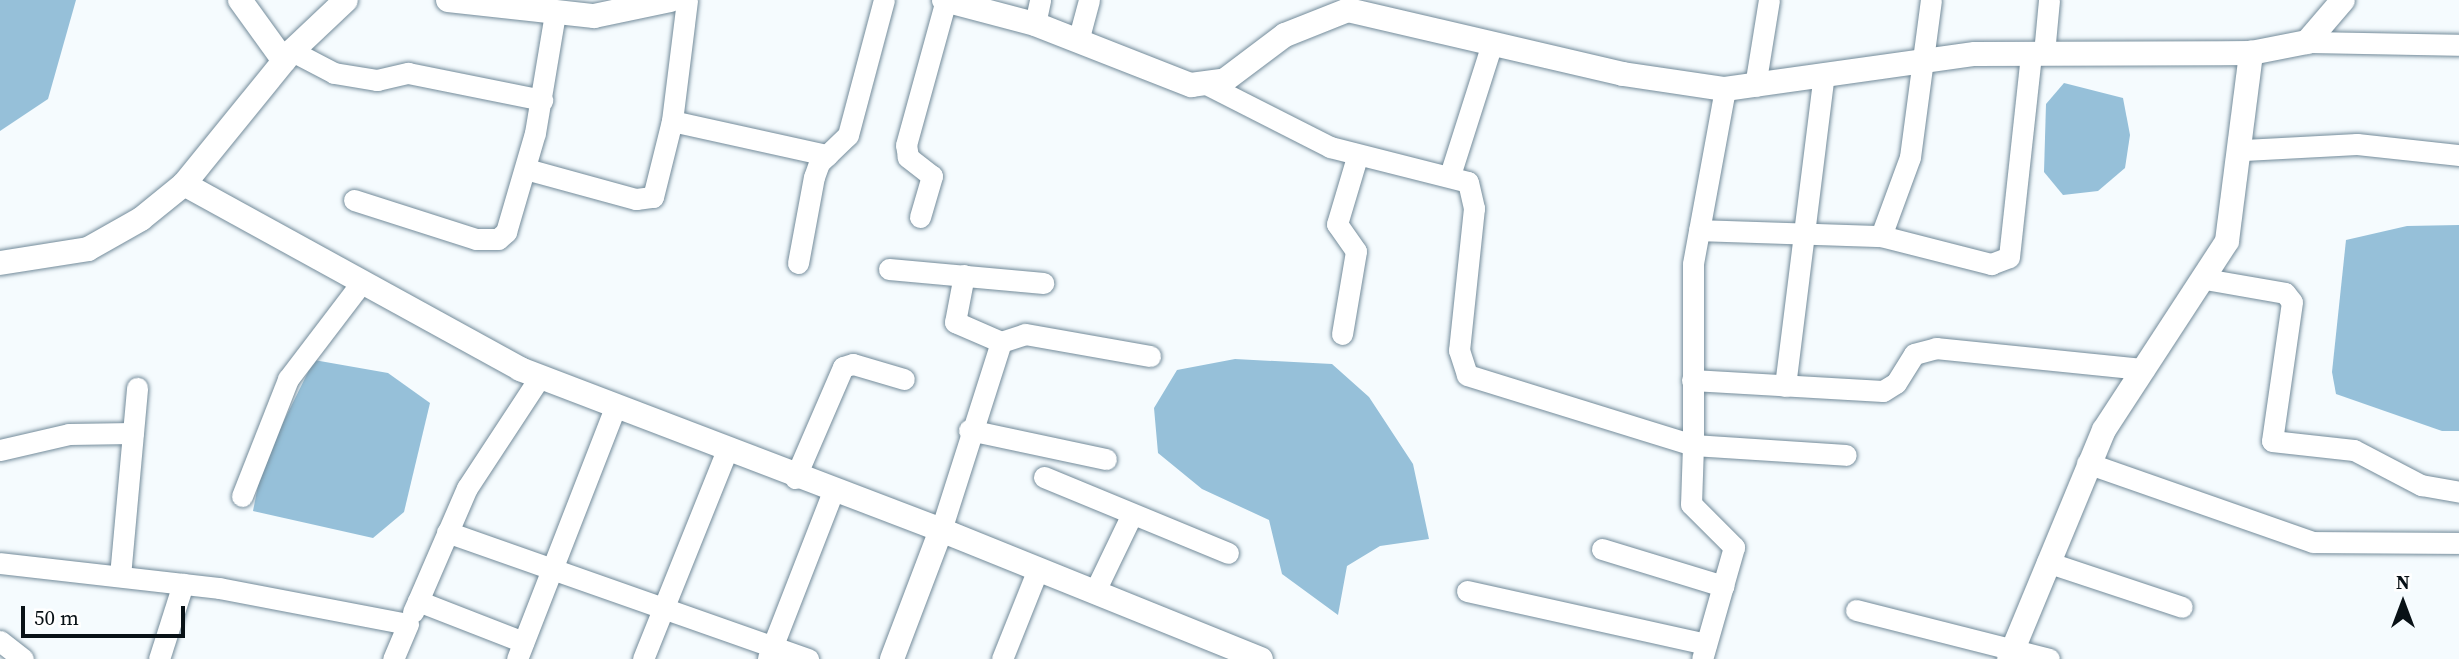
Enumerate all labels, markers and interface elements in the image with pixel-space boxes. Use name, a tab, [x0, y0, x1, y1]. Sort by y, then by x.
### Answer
north arrow	[2368, 568, 2438, 638]
text: N	[2396, 569, 2410, 595]
scale bar	[24, 592, 189, 636]
text: 50 m	[34, 603, 79, 632]

